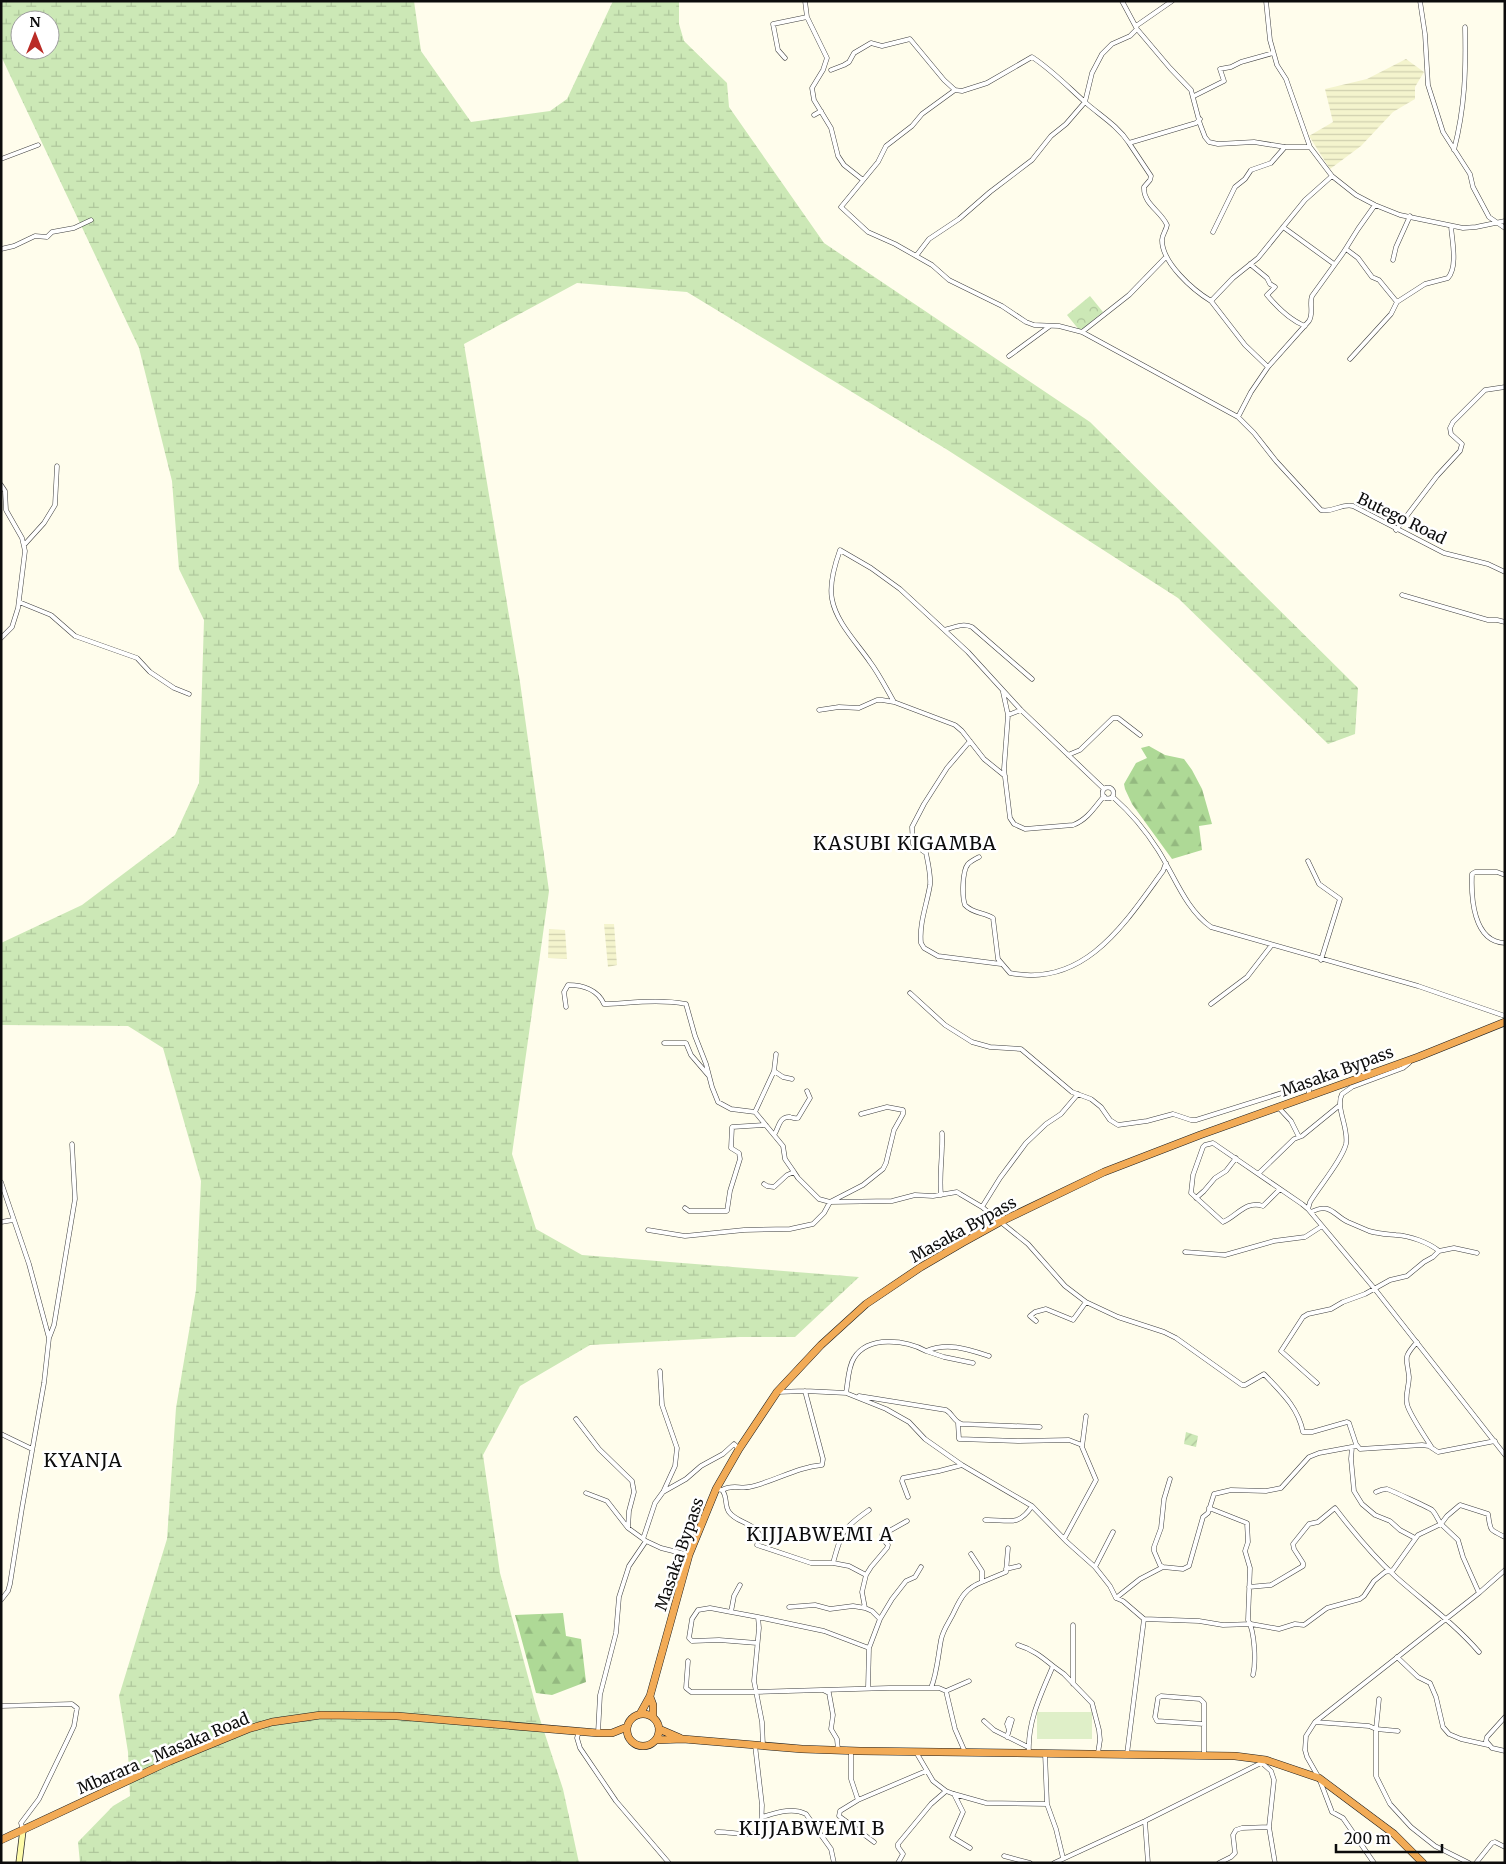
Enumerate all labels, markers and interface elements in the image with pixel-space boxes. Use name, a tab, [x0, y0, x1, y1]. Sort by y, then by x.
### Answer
north arrow	[10, 10, 60, 60]
text: N	[29, 13, 41, 31]
street label: Butego Road	[1354, 488, 1450, 548]
district label: KASUBI KIGAMBA	[813, 831, 997, 855]
street label: Masaka Bypass	[1278, 1041, 1396, 1101]
street label: Masaka Bypass	[906, 1192, 1020, 1266]
district label: KYANJA	[43, 1448, 123, 1472]
street label: Masaka Bypass	[650, 1495, 708, 1613]
district label: KIJJABWEMI A	[746, 1522, 894, 1546]
street label: Mbarara - Masaka Road	[74, 1708, 252, 1798]
district label: KIJJABWEMI B	[739, 1816, 885, 1840]
scale bar	[1336, 1822, 1442, 1854]
text: 200 m	[1344, 1829, 1391, 1848]

